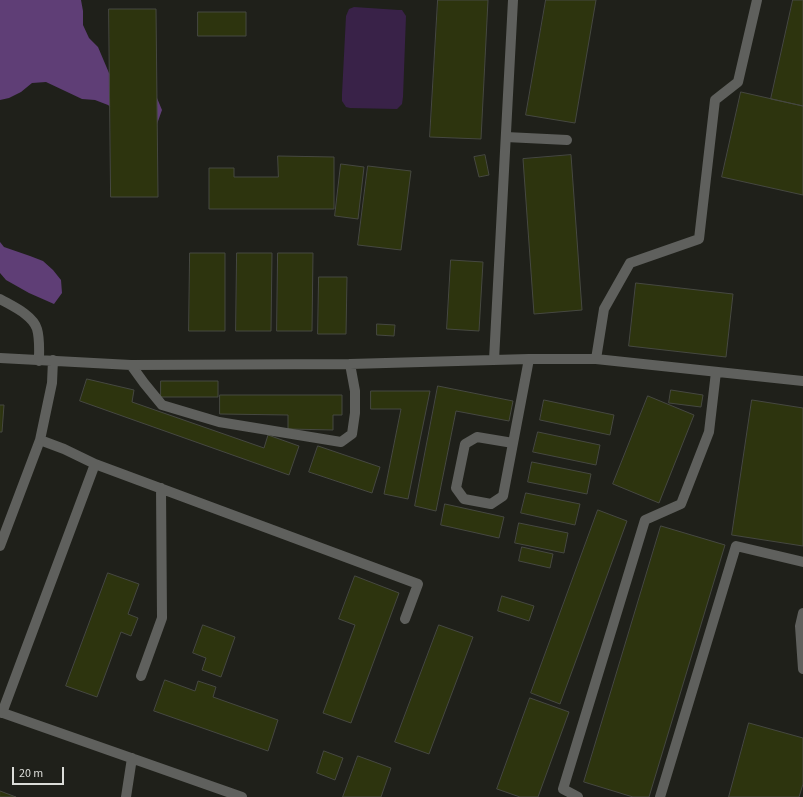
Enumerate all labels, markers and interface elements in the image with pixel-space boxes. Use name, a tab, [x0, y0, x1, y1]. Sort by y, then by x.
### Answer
scale bar	[14, 759, 66, 785]
text: 20 m	[19, 765, 43, 782]

